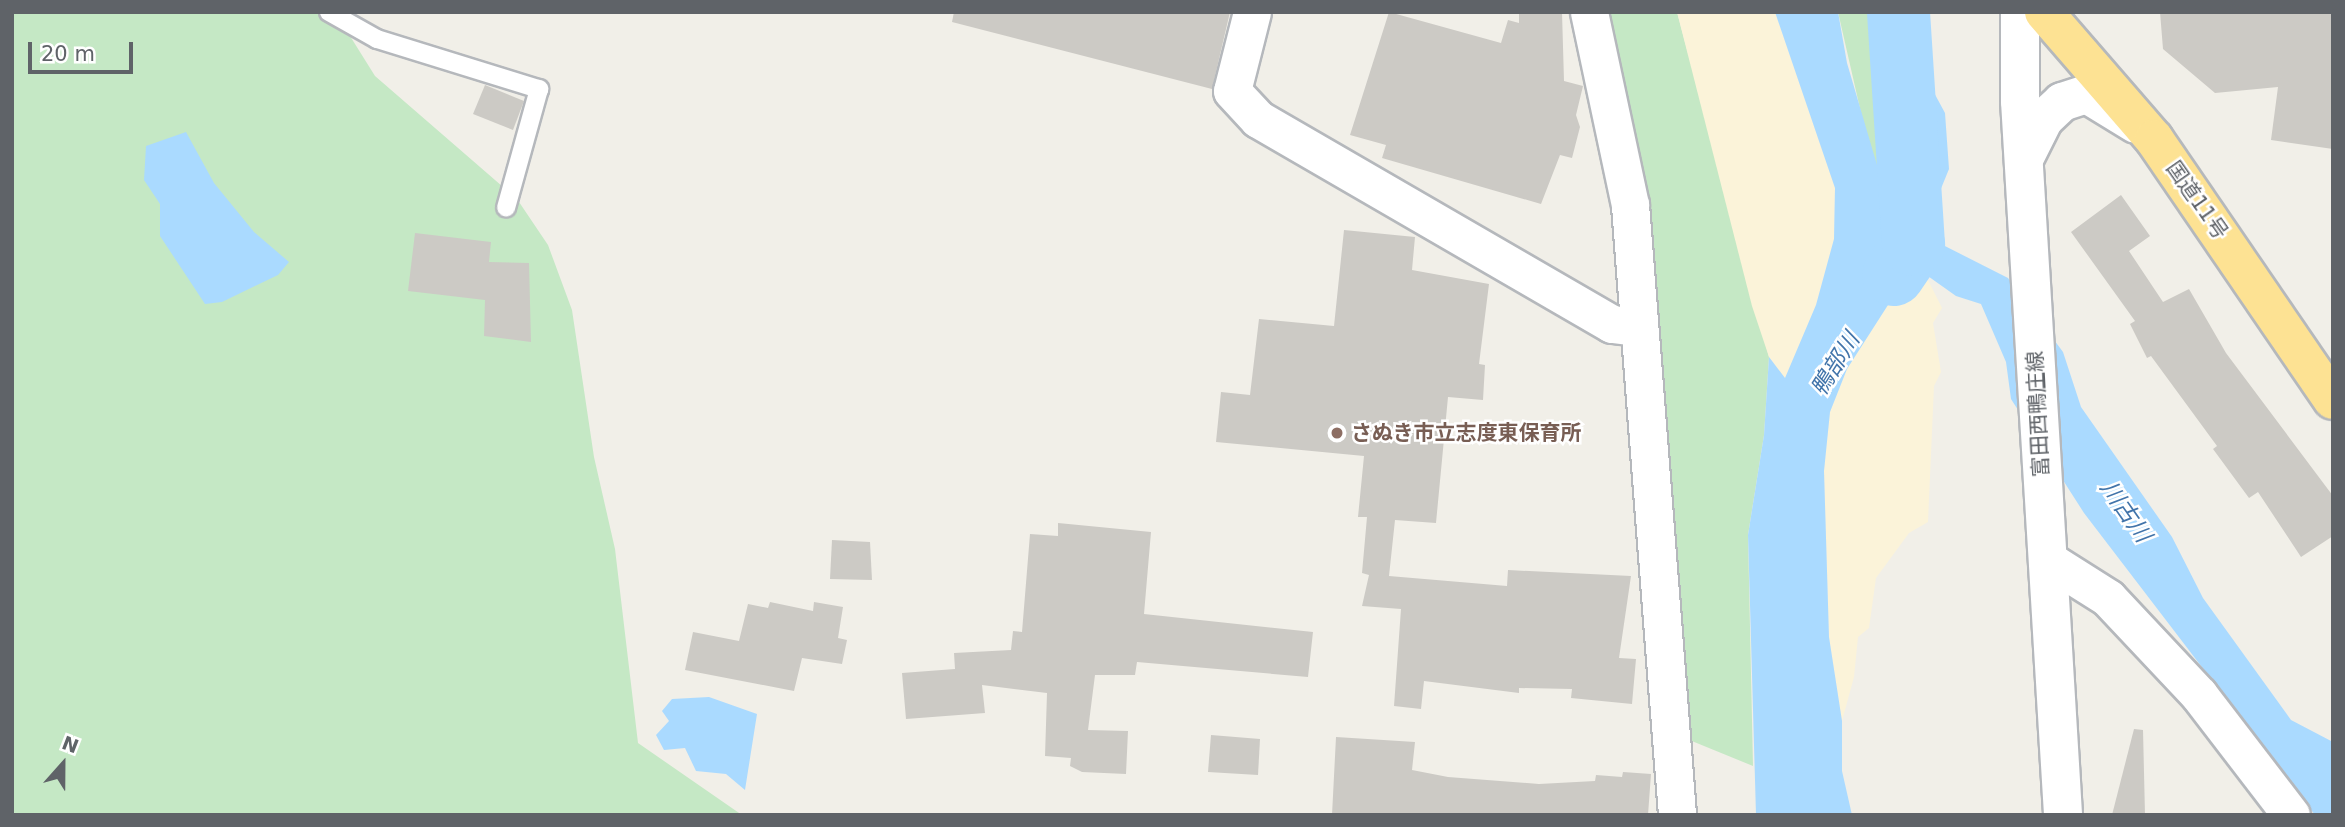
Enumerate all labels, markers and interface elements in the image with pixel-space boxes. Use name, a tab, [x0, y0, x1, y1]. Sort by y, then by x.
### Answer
scale bar	[32, 28, 136, 72]
text: 20 m	[41, 42, 95, 66]
street label: 国道11号	[2161, 156, 2233, 244]
water label: 鴨部川	[1805, 327, 1865, 401]
street label: 富田西鴨庄線	[2022, 350, 2054, 478]
place label: さぬき市立志度東保育所	[1351, 420, 1582, 446]
marker: さぬき市立志度東保育所	[1329, 425, 1345, 441]
water label: 川古川	[2095, 475, 2157, 547]
north arrow	[28, 729, 98, 799]
text: N	[59, 731, 82, 758]

